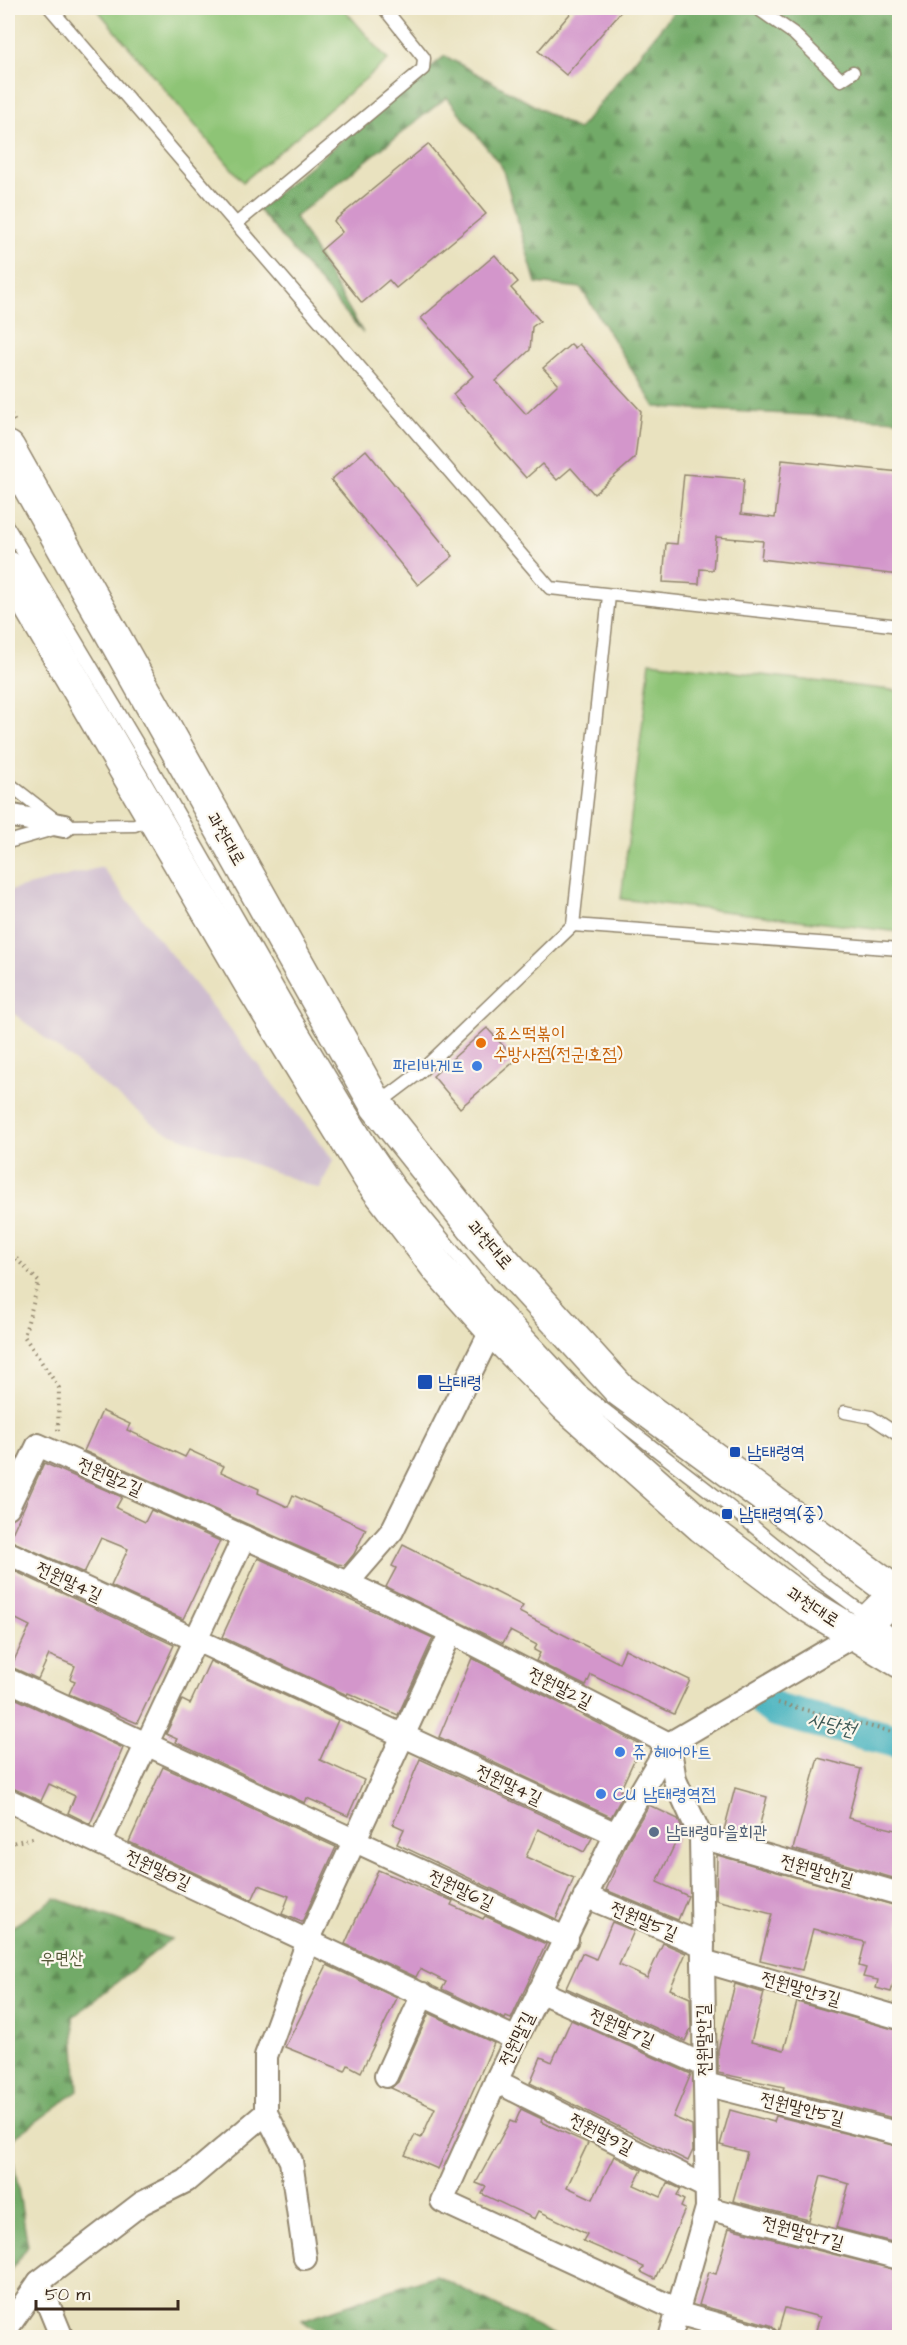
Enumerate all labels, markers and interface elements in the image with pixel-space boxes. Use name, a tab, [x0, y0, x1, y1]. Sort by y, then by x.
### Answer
street label: 과천대로	[201, 808, 251, 870]
place label: 죠스떡볶이 수방사점(전군1호점)	[493, 1021, 623, 1067]
marker: 죠스떡볶이 수방사점(전군1호점)	[474, 1036, 488, 1050]
place label: 파리바게뜨	[393, 1054, 465, 1079]
marker: 파리바게뜨	[470, 1059, 484, 1073]
street label: 과천대로	[462, 1215, 518, 1275]
place label: 남태령	[438, 1370, 481, 1395]
marker: 남태령	[416, 1373, 434, 1391]
place label: 남태령역	[747, 1440, 805, 1465]
marker: 남태령역	[728, 1445, 742, 1459]
street label: 전원말2길	[74, 1452, 147, 1503]
place label: 남태령역(중)	[739, 1502, 823, 1527]
marker: 남태령역(중)	[720, 1507, 734, 1521]
street label: 전원말4길	[32, 1556, 107, 1608]
street label: 과천대로	[782, 1581, 844, 1633]
street label: 전원말2길	[524, 1661, 597, 1715]
water label: 사당천	[805, 1706, 861, 1745]
place label: 쥬 헤어아트	[632, 1740, 712, 1765]
marker: 쥬 헤어아트	[613, 1745, 627, 1759]
street label: 전원말4길	[472, 1759, 547, 1811]
place label: CU 남태령역점	[613, 1782, 716, 1807]
marker: CU 남태령역점	[594, 1787, 608, 1801]
place label: 남태령마을회관	[666, 1820, 767, 1845]
marker: 남태령마을회관	[647, 1825, 661, 1839]
street label: 전원말8길	[121, 1844, 195, 1896]
street label: 전원말안1길	[778, 1849, 857, 1893]
street label: 전원말6길	[424, 1864, 498, 1916]
street label: 전원말5길	[607, 1896, 682, 1947]
park label: 우면산	[40, 1946, 84, 1971]
street label: 전원말안3길	[758, 1966, 844, 2012]
street label: 전원말7길	[585, 2003, 659, 2054]
street label: 전원말안길	[691, 2003, 717, 2076]
street label: 전원말길	[493, 2007, 541, 2071]
street label: 전원말안5길	[758, 2087, 847, 2132]
street label: 전원말9길	[565, 2107, 638, 2161]
street label: 전원말안7길	[759, 2210, 847, 2256]
scale bar	[36, 2273, 178, 2311]
text: 50 m	[45, 2282, 90, 2307]

